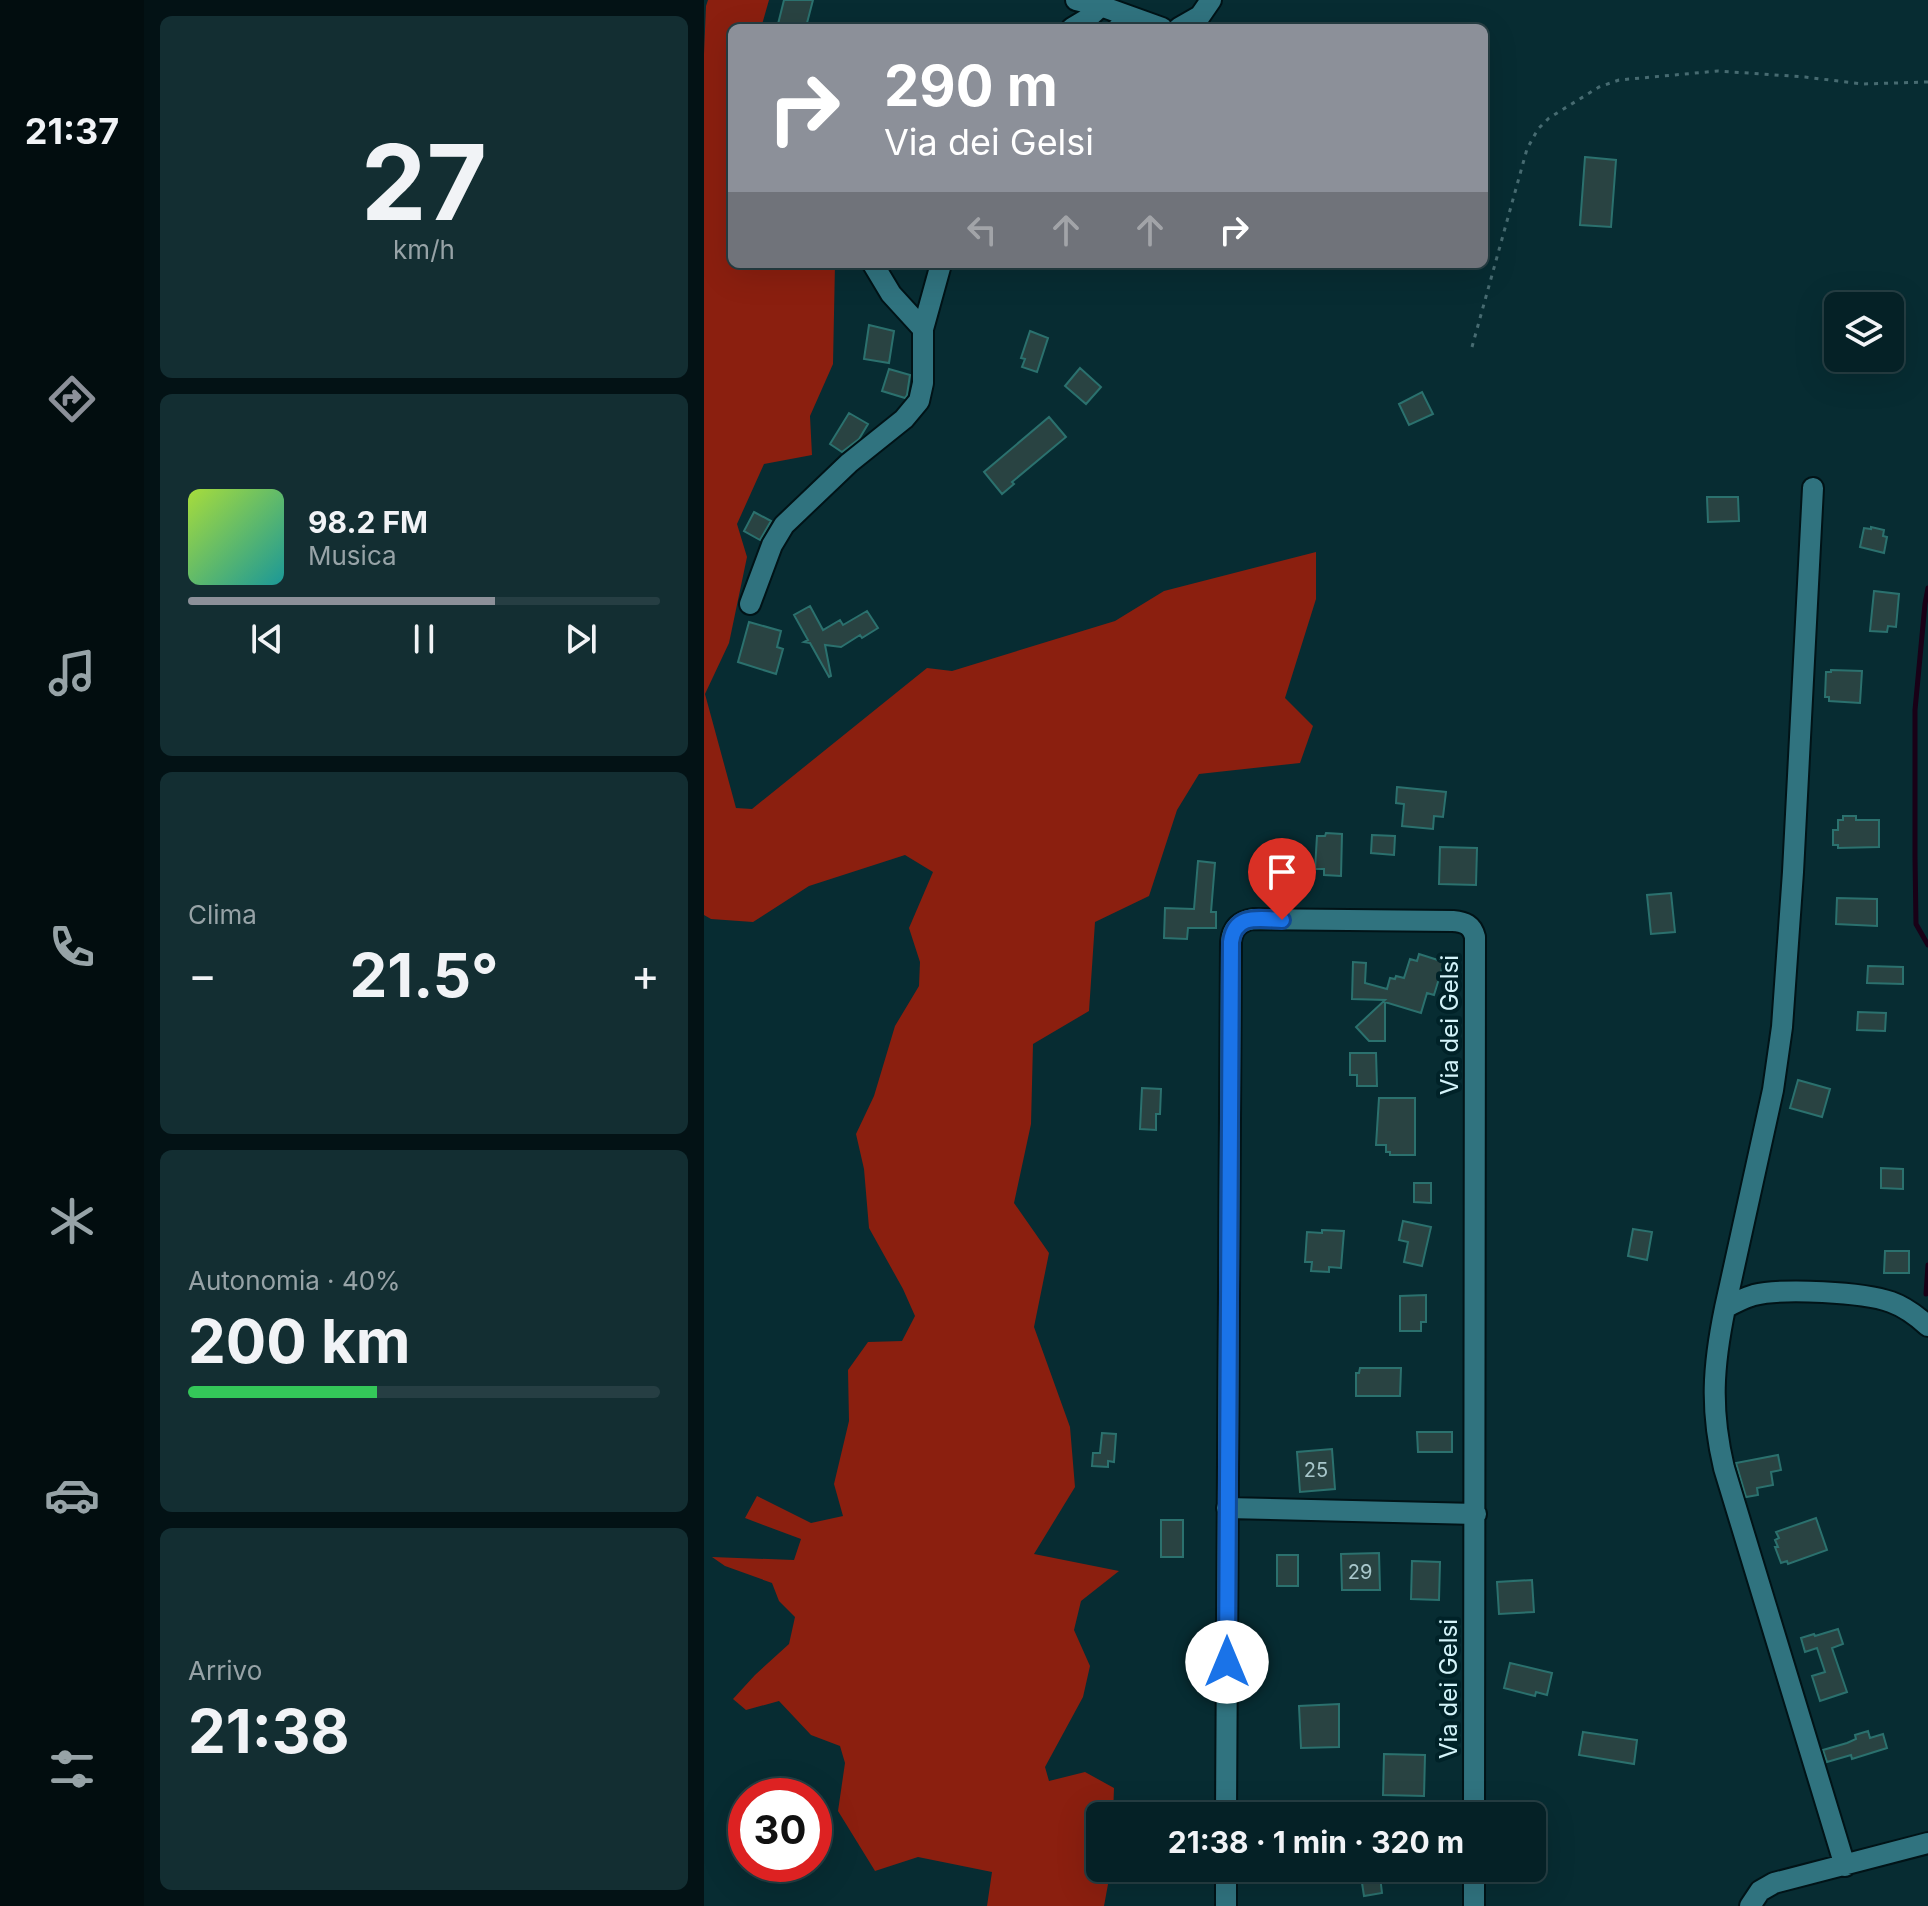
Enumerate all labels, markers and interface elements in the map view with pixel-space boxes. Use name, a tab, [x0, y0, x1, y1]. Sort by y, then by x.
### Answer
text: 290 m	[884, 52, 1058, 120]
icon: right	[752, 56, 856, 160]
text: 21:37	[25, 109, 119, 153]
text: 27	[361, 119, 487, 245]
text: Via dei Gelsi	[884, 120, 1094, 164]
icon: left	[960, 208, 1004, 252]
icon: ahead	[1044, 208, 1088, 252]
icon: ahead	[1128, 208, 1172, 252]
icon: right	[1212, 208, 1256, 252]
text: km/h	[393, 234, 455, 265]
map controls	[1824, 292, 1904, 372]
button: layers	[1824, 292, 1904, 372]
icon: directions	[44, 371, 100, 427]
text: 98.2 FM	[308, 504, 428, 540]
text: Musica	[308, 540, 397, 571]
icon: previous	[245, 617, 289, 661]
icon: pause	[402, 617, 446, 661]
icon: next	[559, 617, 603, 661]
icon: music	[44, 645, 100, 701]
pin	[1248, 838, 1316, 920]
icon: arrive	[1260, 850, 1304, 894]
text: Clima	[188, 899, 257, 930]
icon: phone	[44, 919, 100, 975]
text: 21.5°	[350, 939, 498, 1011]
text: −	[188, 948, 217, 1002]
text: +	[631, 948, 660, 1002]
street label: Via dei Gelsi	[1435, 955, 1464, 1095]
icon: climate	[44, 1193, 100, 1249]
text: Autonomia · 40%	[188, 1265, 401, 1296]
text: 200 km	[188, 1305, 410, 1377]
house number: 25	[1304, 1458, 1328, 1482]
icon: car	[44, 1467, 100, 1523]
house number: 29	[1348, 1560, 1372, 1584]
street label: Via dei Gelsi	[1434, 1619, 1463, 1759]
position arrow	[1185, 1620, 1269, 1704]
text: Arrivo	[188, 1655, 262, 1686]
text: 21:38	[188, 1695, 349, 1767]
icon: filters	[44, 1741, 100, 1797]
speed limit sign: 30	[728, 1778, 832, 1882]
text: 21:38 · 1 min · 320 m	[1168, 1824, 1464, 1860]

